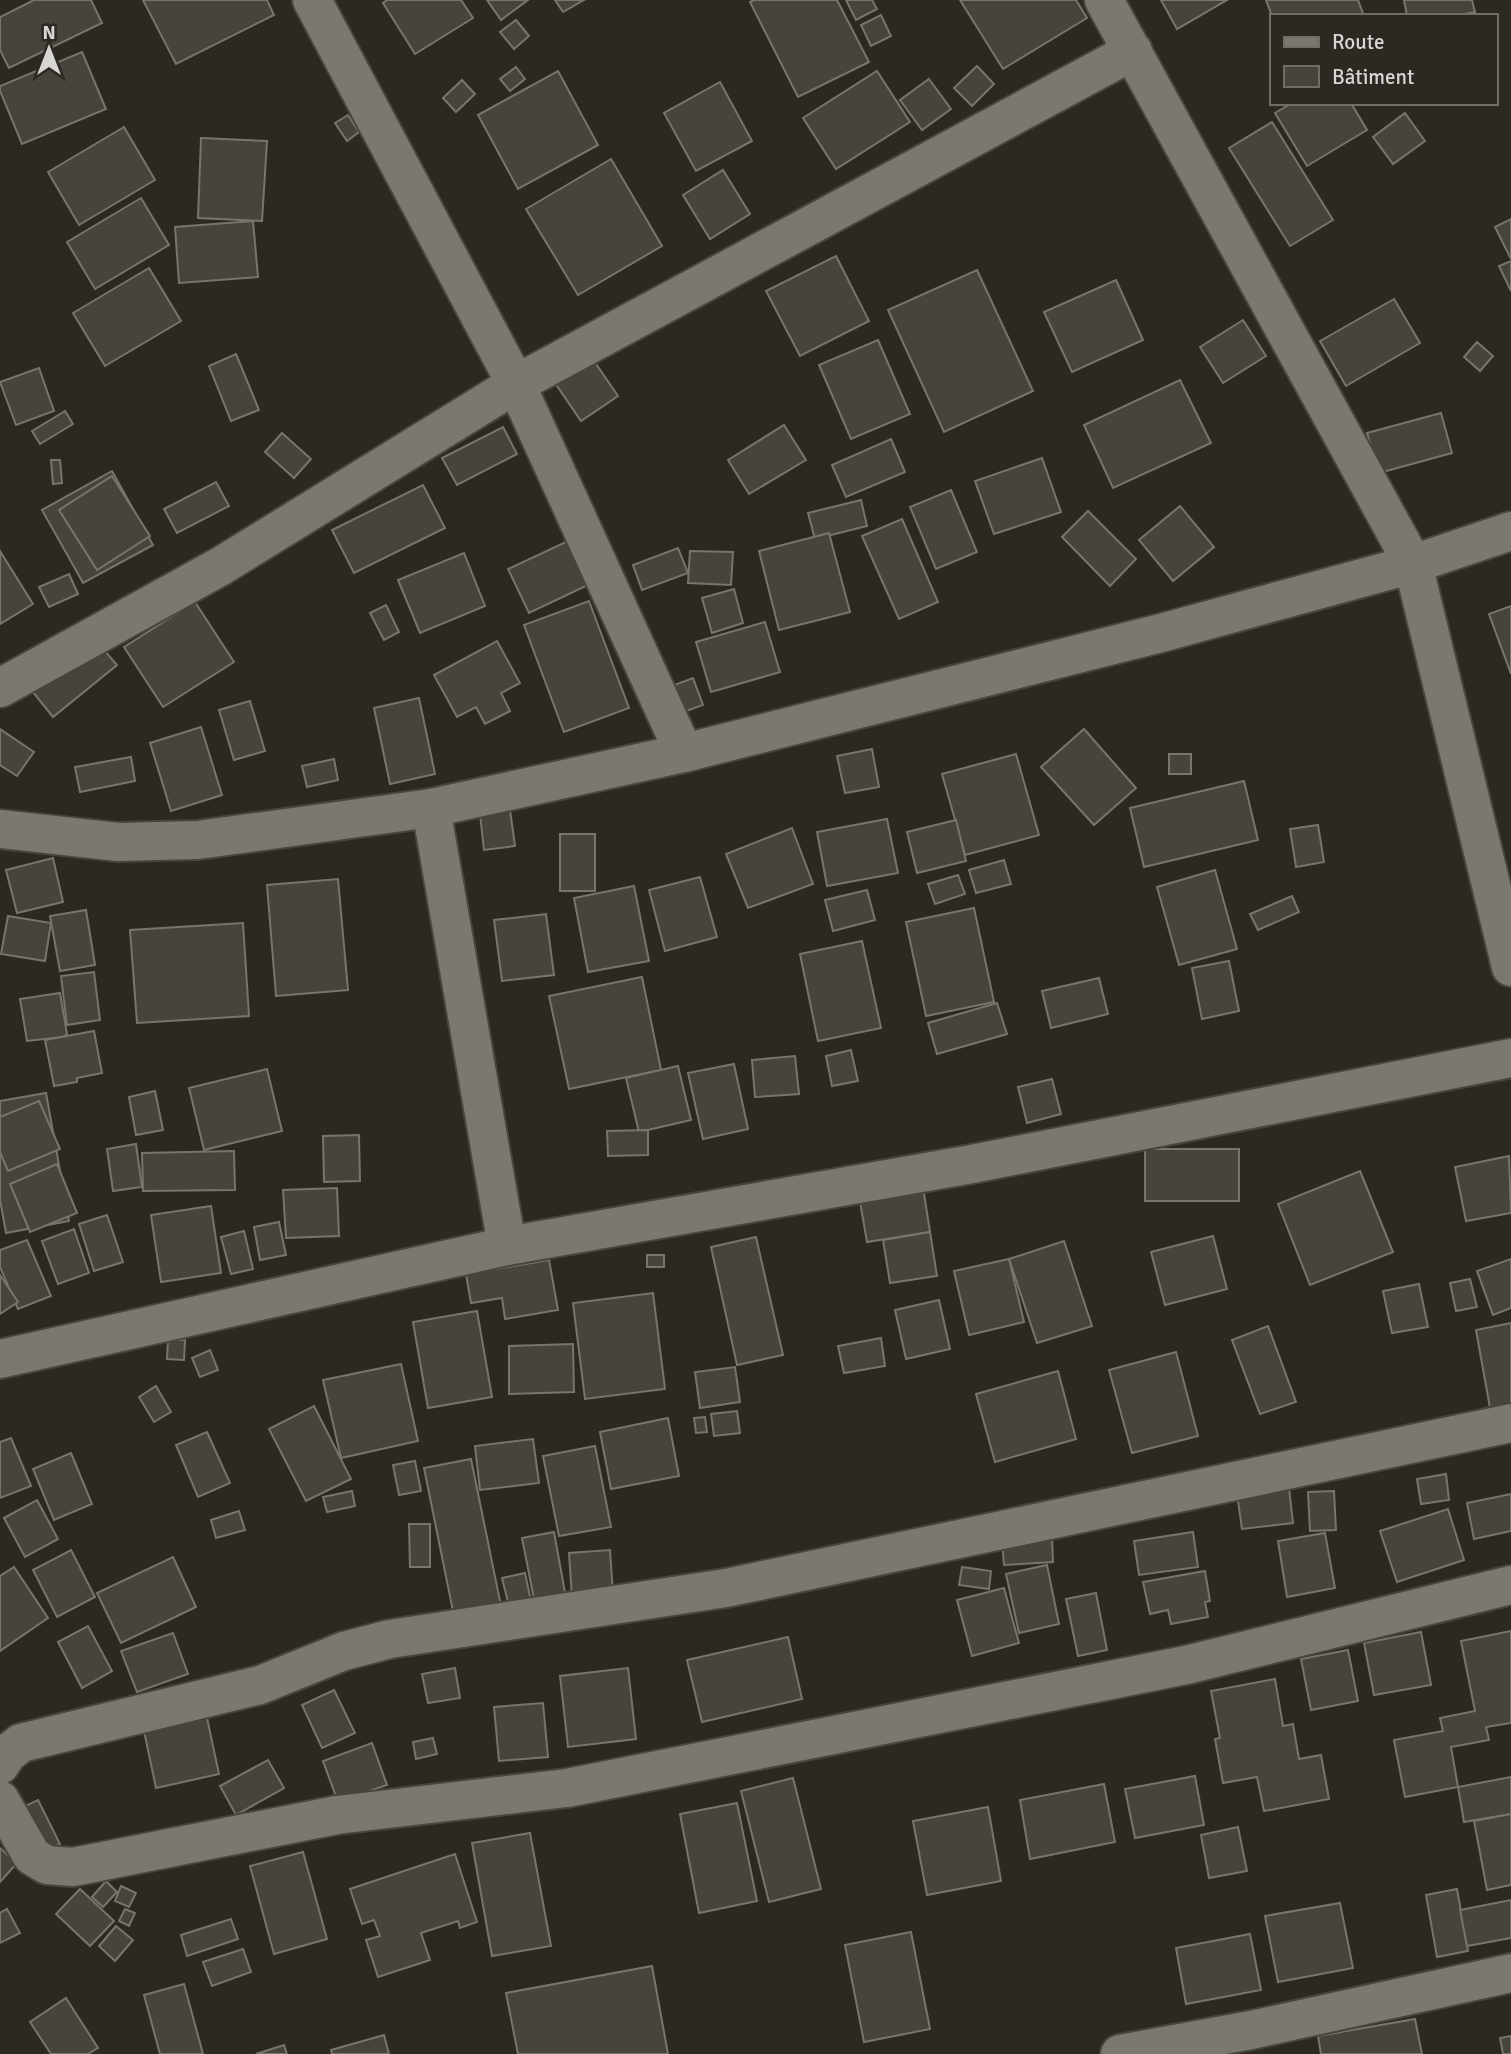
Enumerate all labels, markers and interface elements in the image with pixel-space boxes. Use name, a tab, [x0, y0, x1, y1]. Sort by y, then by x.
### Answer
north arrow	[14, 14, 84, 84]
legend	[1270, 14, 1497, 105]
text: N	[42, 21, 56, 45]
text: Route	[1332, 29, 1384, 55]
text: Bâtiment	[1332, 64, 1414, 90]

